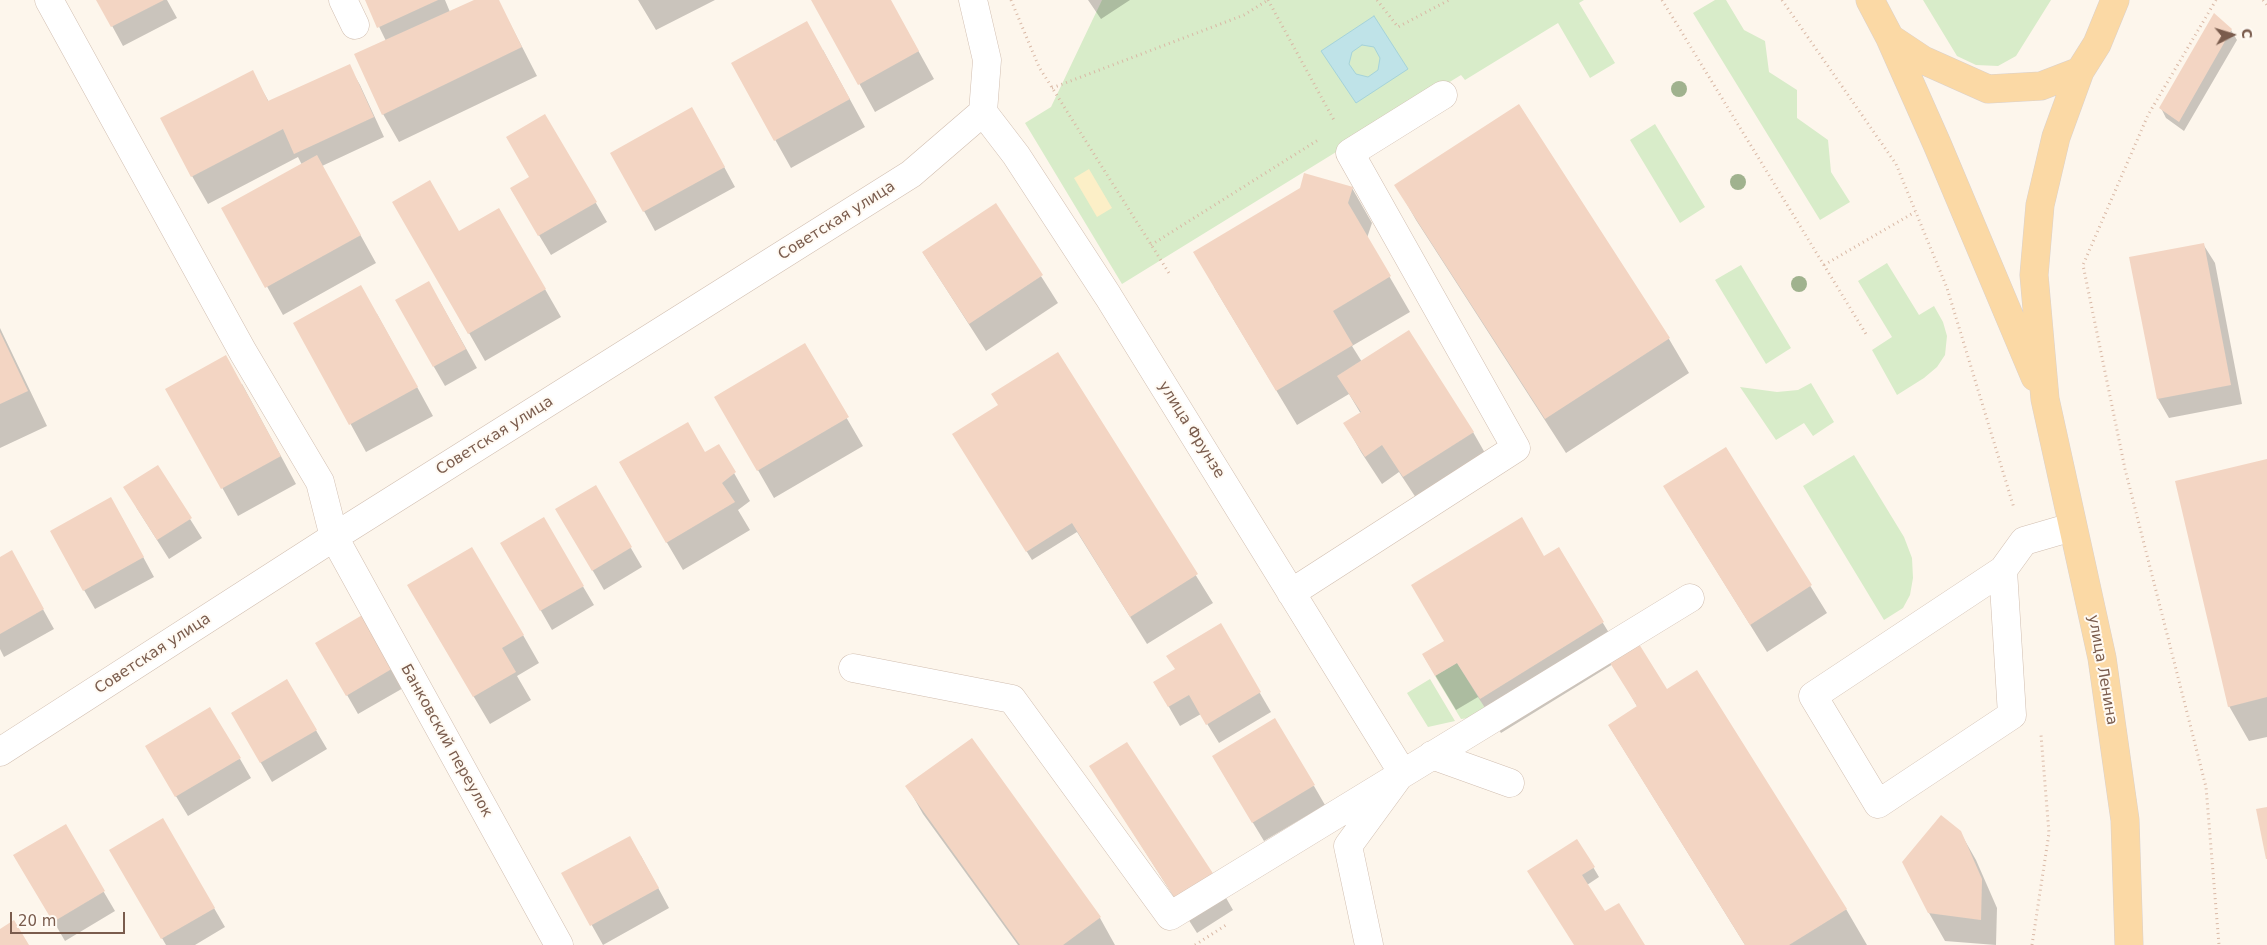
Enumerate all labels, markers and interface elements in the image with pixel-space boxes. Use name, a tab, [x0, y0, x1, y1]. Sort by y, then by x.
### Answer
north arrow	[2207, 10, 2257, 60]
text: С	[2239, 28, 2255, 40]
street label: Советская улица	[775, 178, 899, 264]
street label: улица Фрунзе	[1154, 378, 1228, 482]
street label: Советская улица	[433, 393, 557, 479]
street label: Советская улица	[92, 610, 214, 698]
street label: улица Ленина	[2083, 614, 2121, 726]
street label: Банковский переулок	[396, 661, 496, 821]
scale bar	[12, 902, 128, 934]
text: 20 m	[18, 912, 56, 930]

